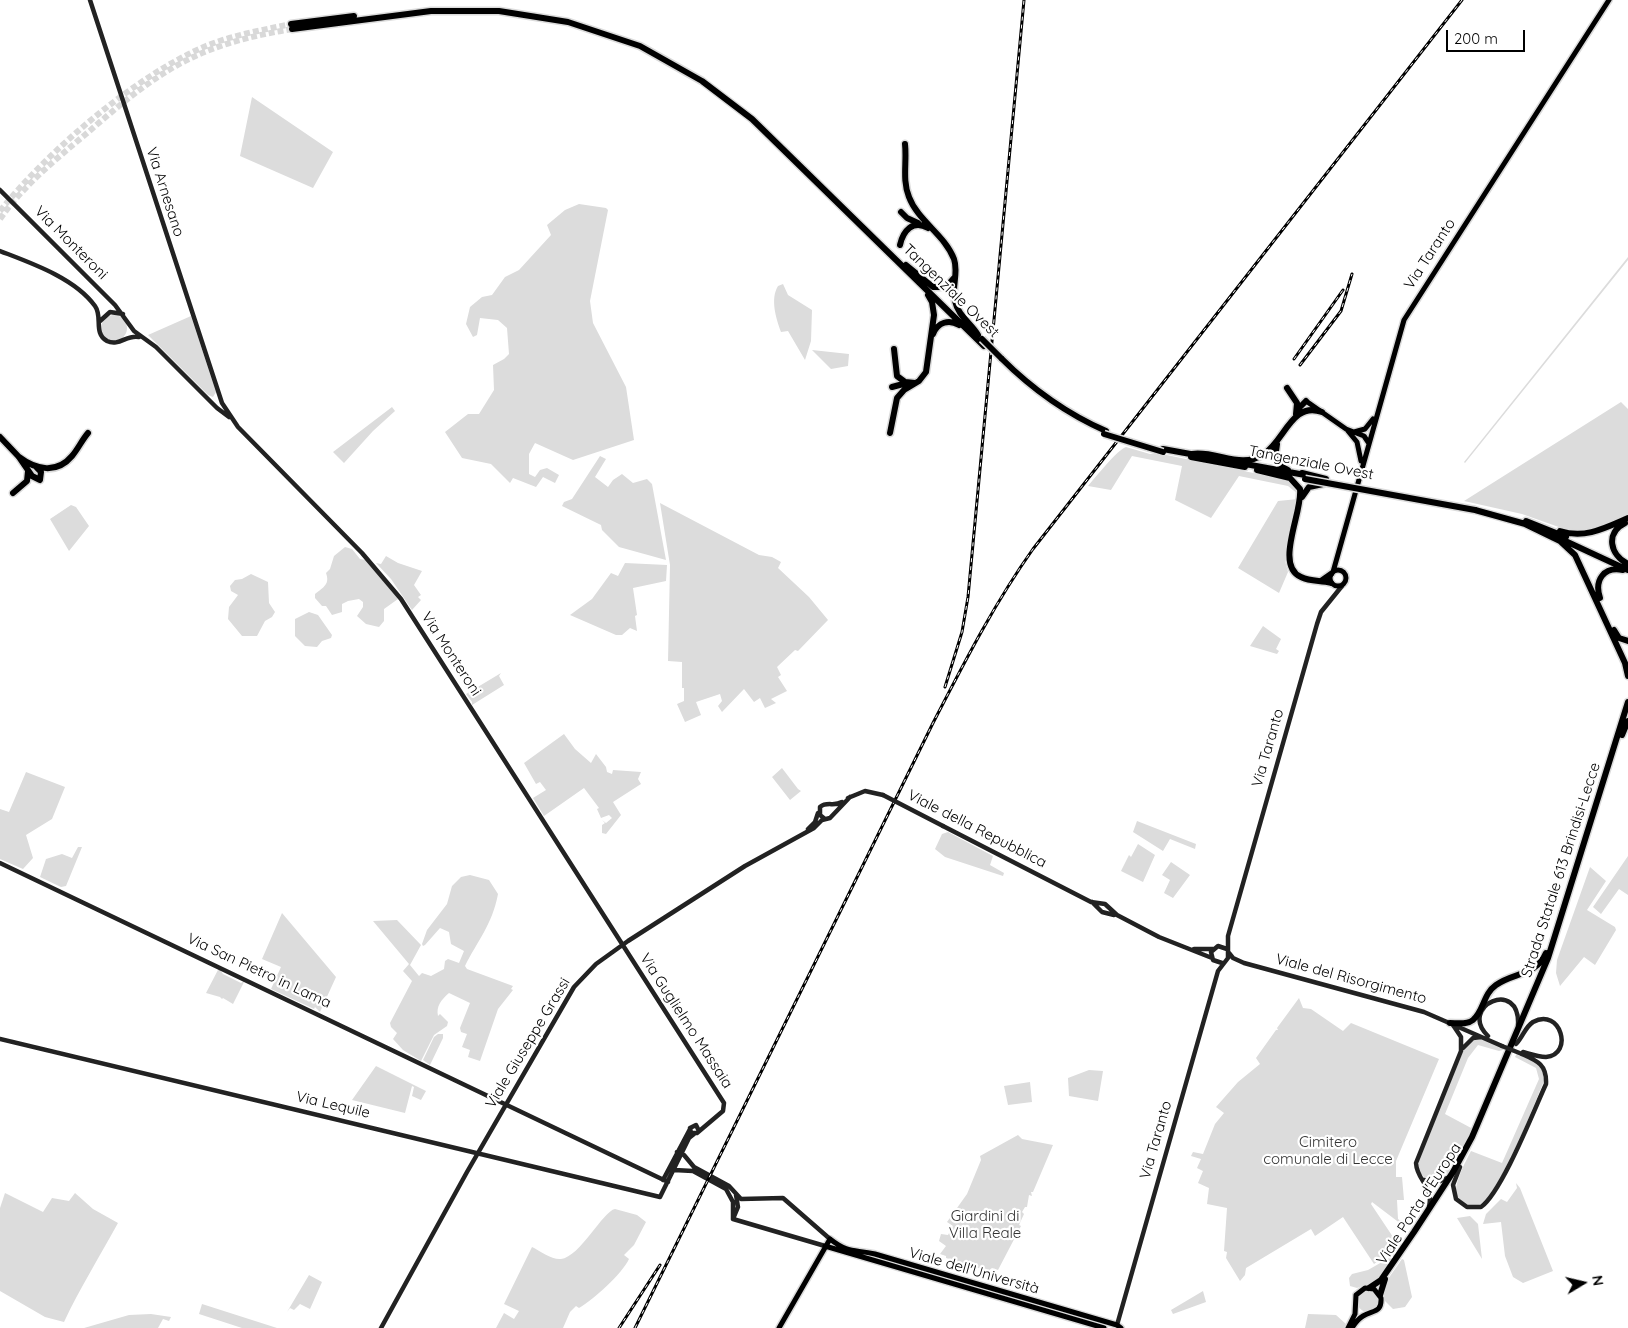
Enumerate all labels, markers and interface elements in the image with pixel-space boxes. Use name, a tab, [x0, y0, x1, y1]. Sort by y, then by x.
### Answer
scale bar	[1448, 20, 1527, 52]
text: 200 m	[1454, 29, 1498, 48]
street label: Via Arnesano	[142, 145, 188, 239]
street label: Via Monteroni	[31, 203, 111, 283]
street label: Via Taranto	[1401, 215, 1459, 293]
street label: Tangenziale Ovest	[899, 240, 1003, 342]
street label: Tangenziale Ovest	[1247, 442, 1375, 484]
street label: Via Monteroni	[417, 609, 485, 699]
street label: Via Taranto	[1248, 707, 1288, 789]
street label: Strada Statale 613 Brindisi-Lecce	[1518, 760, 1604, 980]
street label: Viale della Repubblica	[904, 786, 1050, 872]
street label: Via San Pietro in Lama	[184, 930, 334, 1012]
street label: Via Guglielmo Massaia	[636, 950, 736, 1092]
street label: Viale del Risorgimento	[1274, 950, 1428, 1008]
street label: Viale Giuseppe Grassi	[482, 975, 574, 1111]
street label: Via Lequile	[294, 1088, 372, 1122]
street label: Via Taranto	[1136, 1099, 1176, 1181]
park label: Cimitero comunale di Lecce	[1263, 1133, 1393, 1168]
street label: Viale Porta d'Europa	[1373, 1140, 1465, 1268]
park label: Giardini di Villa Reale	[949, 1207, 1021, 1242]
street label: Viale dell'Università	[907, 1244, 1041, 1298]
north arrow	[1558, 1258, 1608, 1308]
text: N	[1588, 1274, 1608, 1287]

